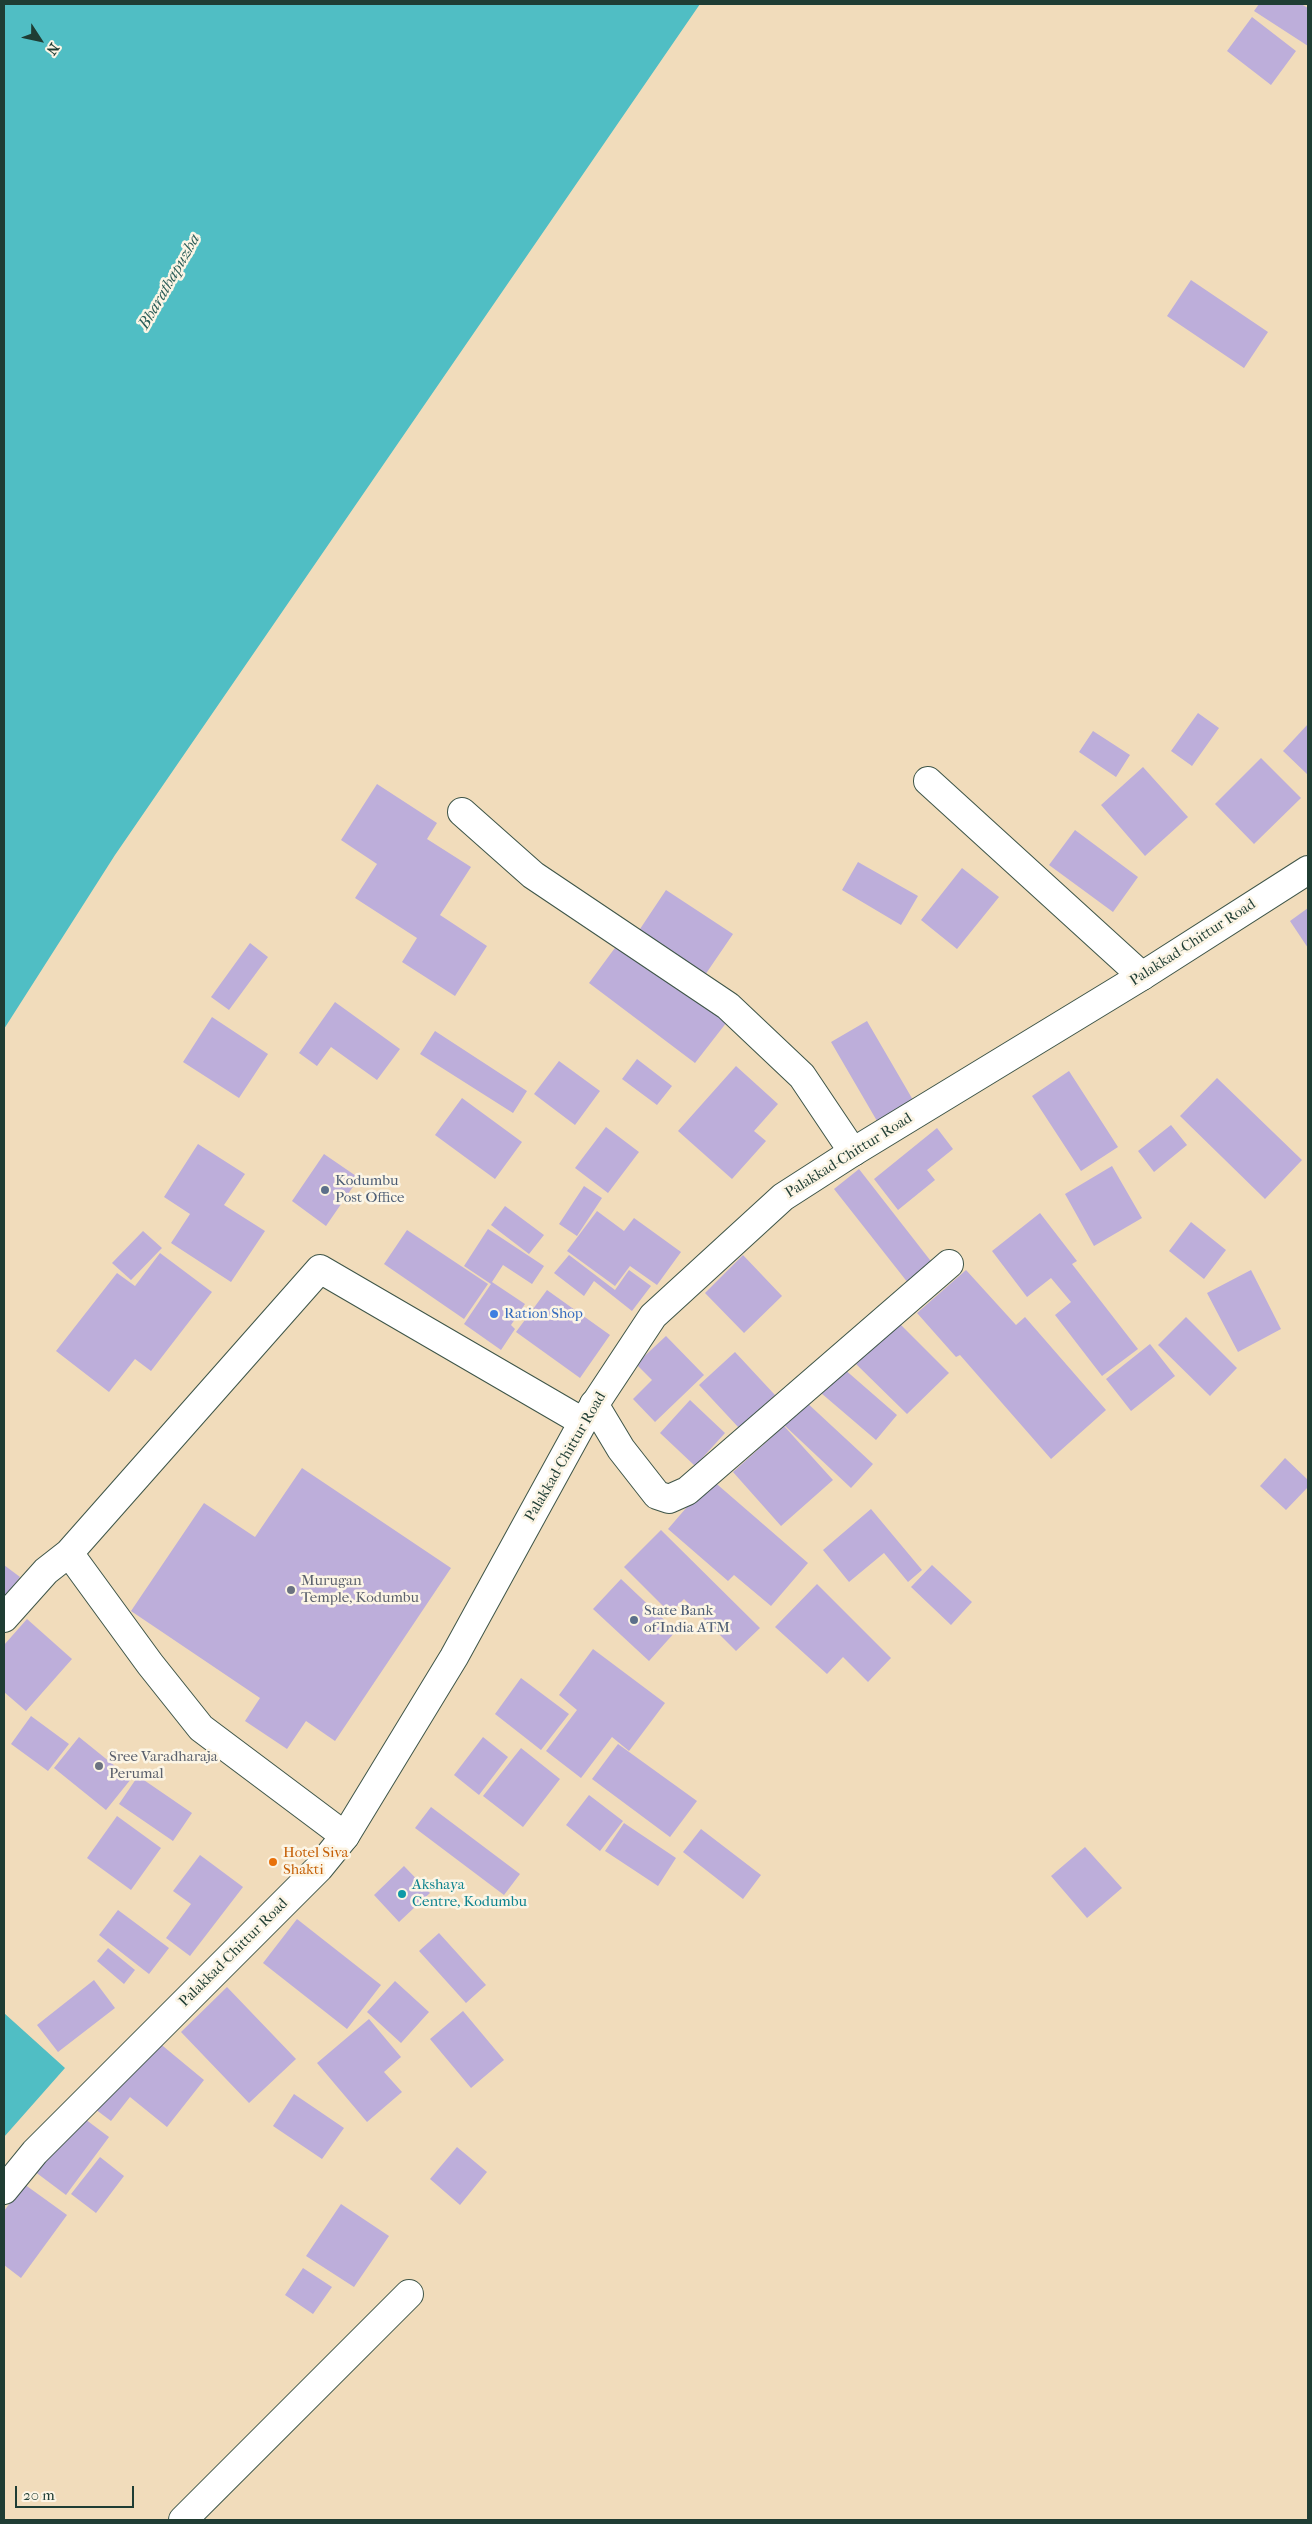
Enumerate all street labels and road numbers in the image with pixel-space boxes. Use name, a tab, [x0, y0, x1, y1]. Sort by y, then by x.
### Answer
street label: Palakkad-Chittur Road	[1127, 896, 1259, 990]
street label: Palakkad-Chittur Road	[782, 1110, 916, 1202]
street label: Palakkad-Chittur Road	[522, 1389, 610, 1525]
street label: Palakkad-Chittur Road	[176, 1895, 292, 2011]

